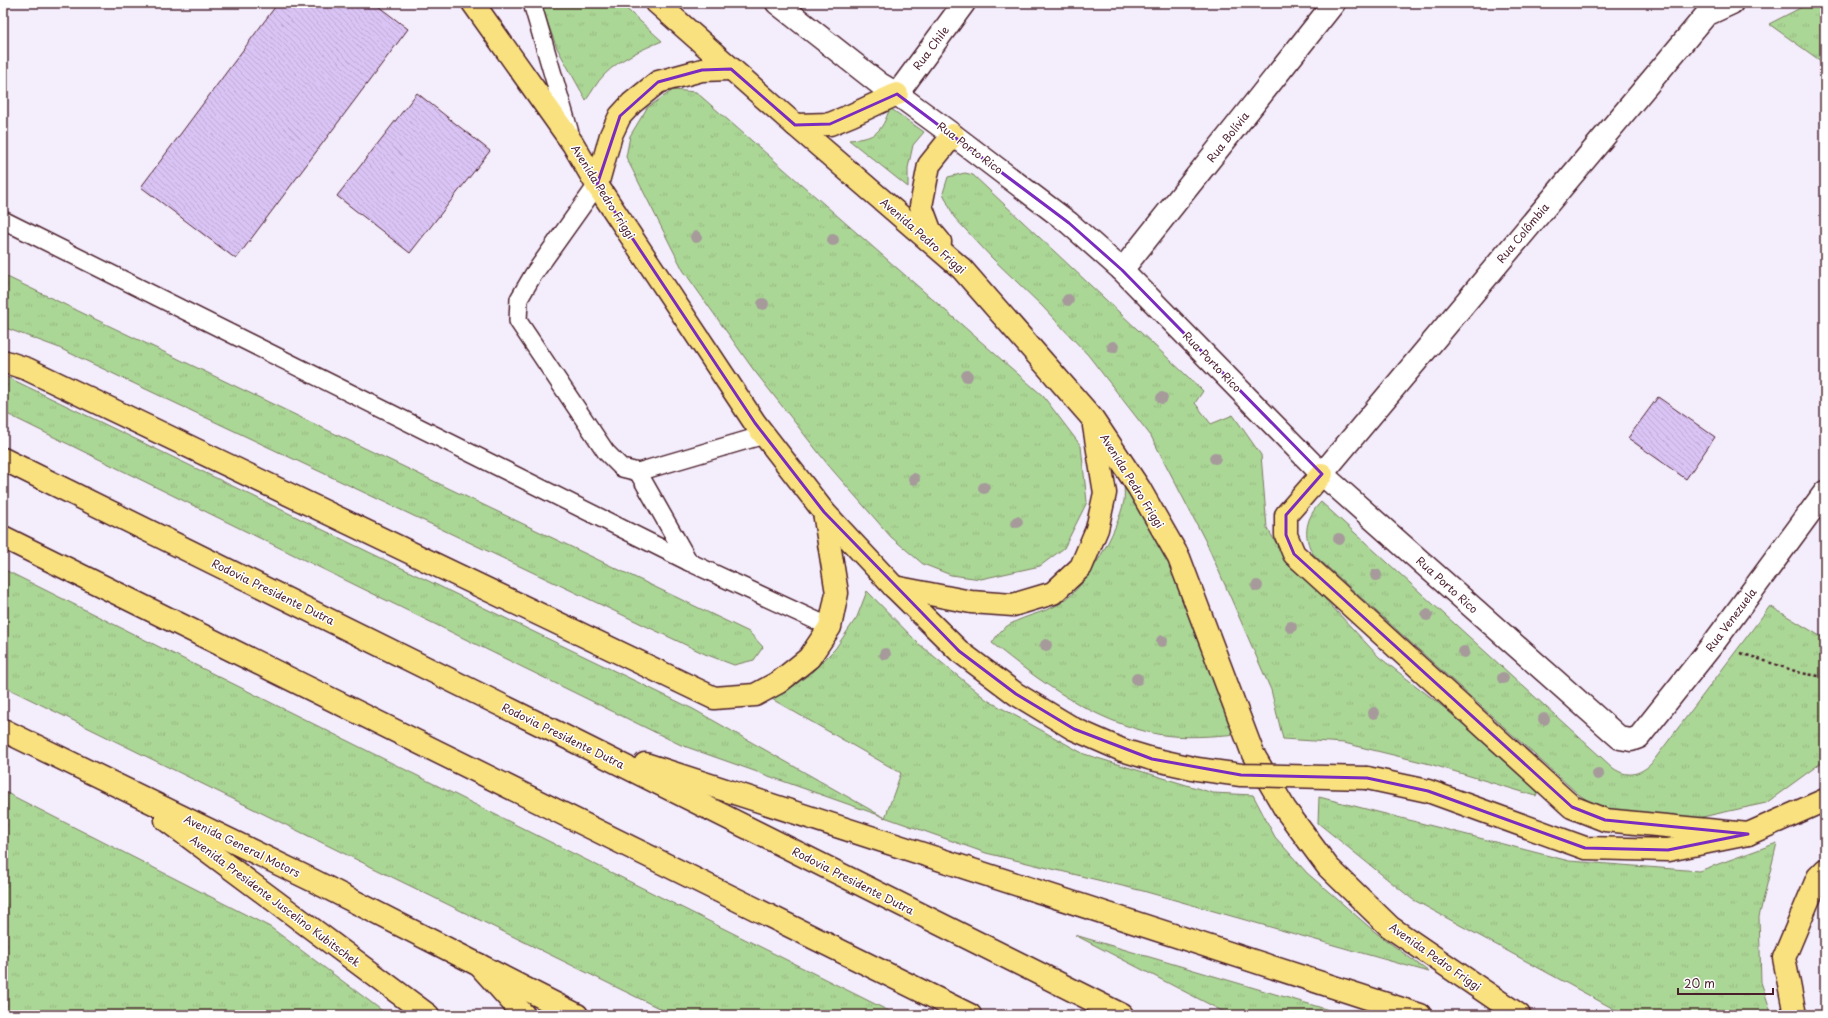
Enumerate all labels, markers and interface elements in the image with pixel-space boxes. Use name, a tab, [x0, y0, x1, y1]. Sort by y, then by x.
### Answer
street label: Rua Chile	[908, 22, 953, 73]
street label: Rua Bolívia	[1202, 108, 1253, 166]
street label: Rua Porto Rico	[934, 117, 1007, 178]
street label: Avenida Pedro Friggi	[567, 141, 639, 242]
street label: Avenida Pedro Friggi	[877, 194, 970, 278]
street label: Rua Colômbia	[1492, 199, 1553, 266]
street label: Rua Porto Rico	[1179, 328, 1246, 396]
street label: Avenida Pedro Friggi	[1096, 430, 1168, 531]
street label: Rua Porto Rico	[1413, 552, 1482, 617]
street label: Rodovia Presidente Dutra	[209, 554, 338, 629]
street label: Rua Venezuela	[1701, 584, 1760, 655]
street label: Rodovia Presidente Dutra	[499, 698, 628, 773]
street label: Avenida General Motors	[181, 810, 303, 881]
street label: Avenida Presidente Juscelino Kubitschek	[187, 831, 365, 971]
street label: Rodovia Presidente Dutra	[789, 842, 917, 919]
street label: Avenida Pedro Friggi	[1386, 918, 1485, 995]
scale bar	[1678, 970, 1773, 996]
text: 20 m	[1684, 974, 1715, 992]

